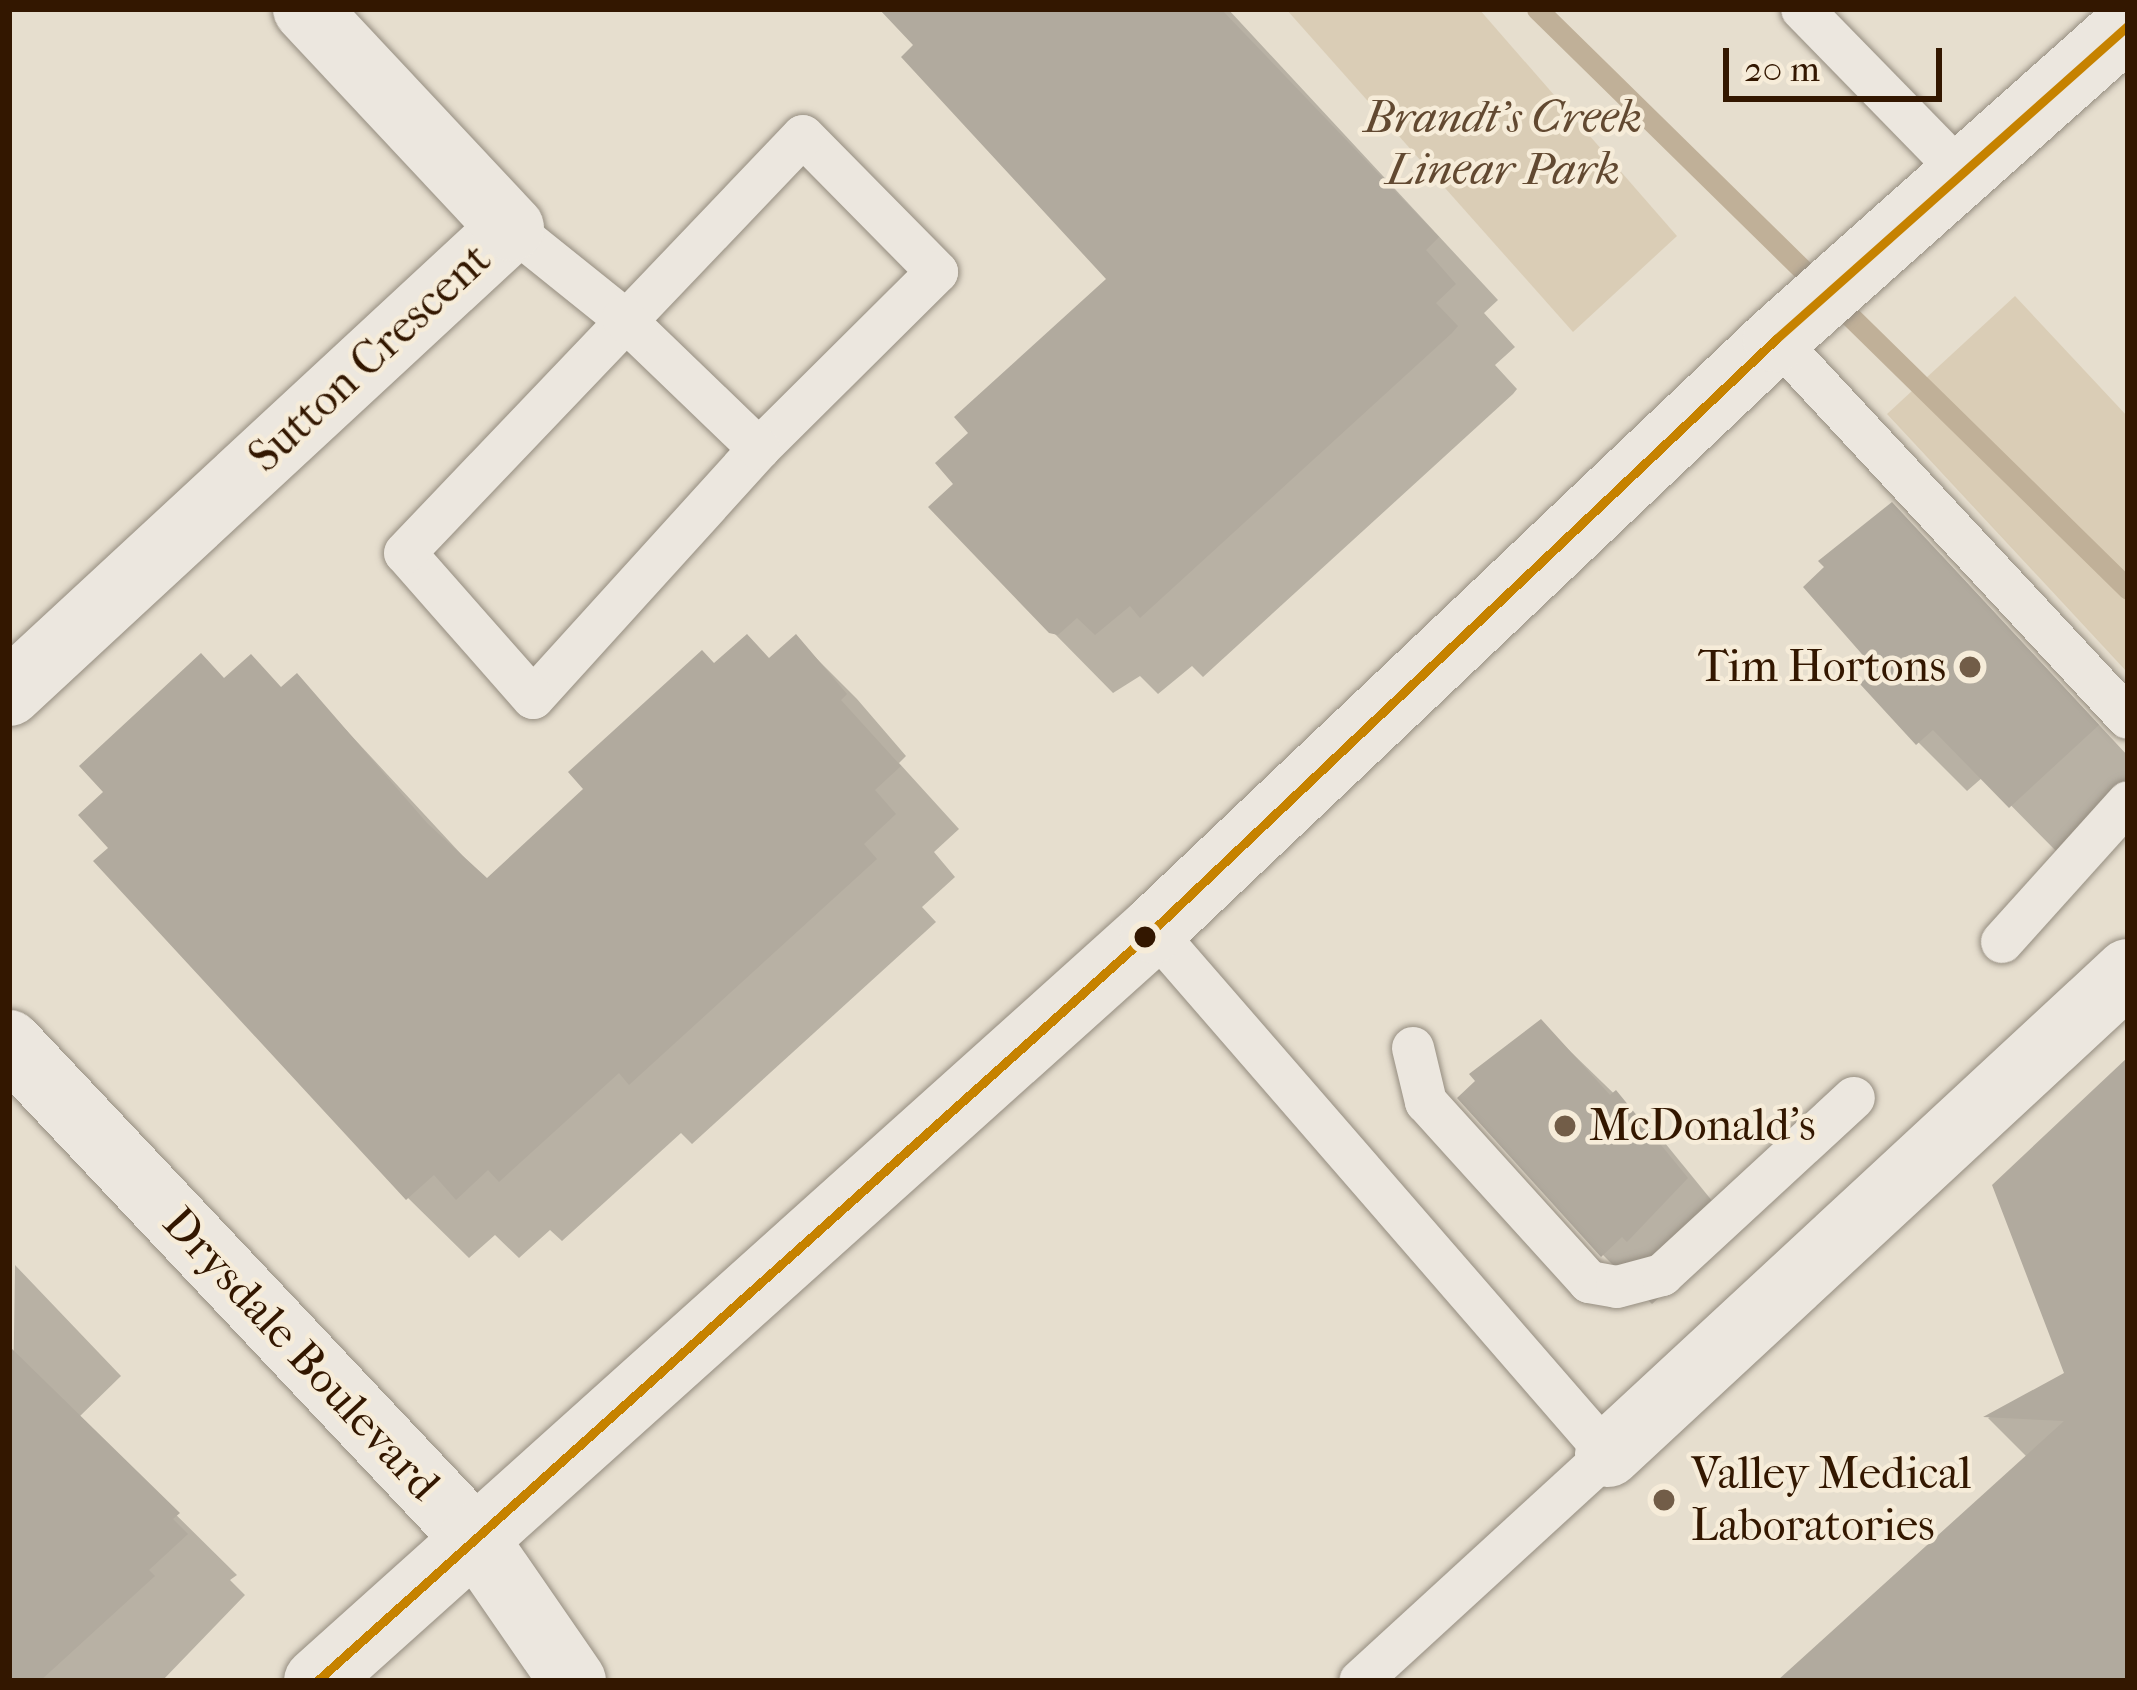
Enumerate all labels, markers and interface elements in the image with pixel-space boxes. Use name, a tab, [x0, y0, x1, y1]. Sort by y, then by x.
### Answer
scale bar	[1729, 24, 1948, 98]
text: 20 m	[1744, 48, 1820, 90]
park label: Brandt's Creek Linear Park	[1364, 91, 1642, 197]
street label: Sutton Crescent	[238, 232, 502, 484]
place label: Tim Hortons	[1698, 640, 1946, 694]
marker: Tim Hortons	[1957, 654, 1983, 680]
unlabelled marker	[1134, 926, 1156, 948]
place label: McDonald's	[1589, 1099, 1816, 1153]
marker: McDonald's	[1552, 1113, 1578, 1139]
street label: Drysdale Boulevard	[152, 1197, 450, 1511]
place label: Valley Medical Laboratories	[1691, 1447, 1972, 1553]
marker: Valley Medical Laboratories	[1648, 1484, 1680, 1516]

